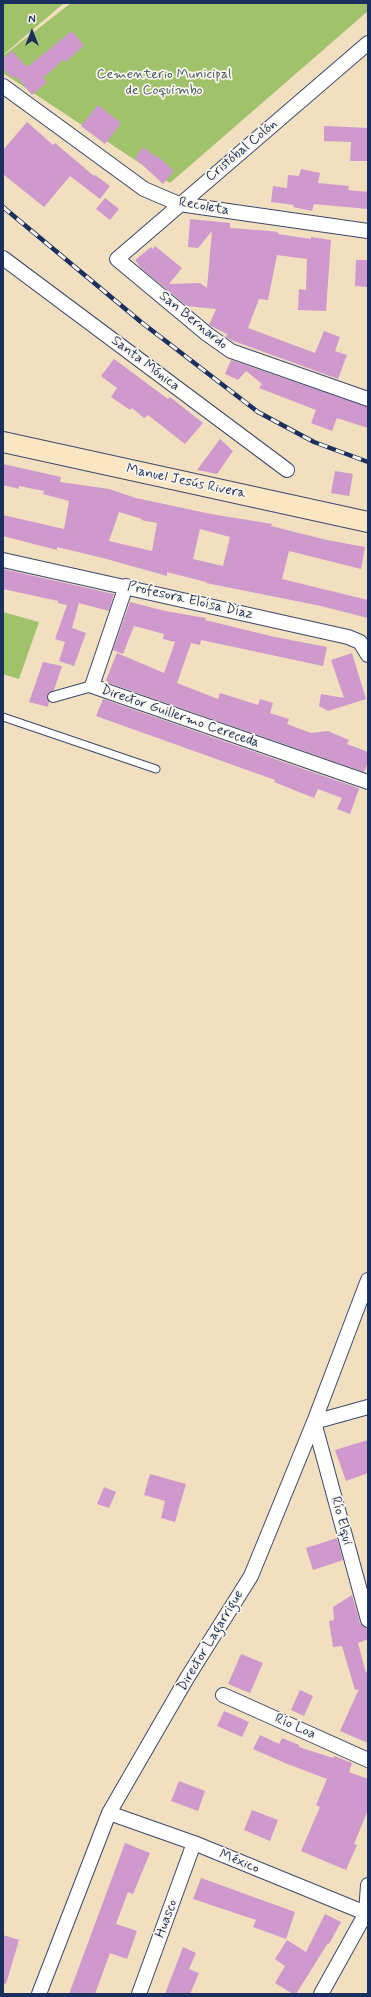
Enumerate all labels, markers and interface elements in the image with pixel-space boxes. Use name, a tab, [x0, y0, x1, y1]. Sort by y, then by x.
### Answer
north arrow	[12, 12, 52, 52]
text: N	[28, 13, 36, 27]
park label: Cementerio Municipal de Coquimbo	[96, 67, 232, 100]
street label: Cristóbal Colón	[203, 116, 281, 186]
street label: Recoleta	[177, 194, 231, 220]
street label: San Bernardo	[155, 288, 231, 354]
street label: Santa Mónica	[107, 333, 183, 395]
street label: Manuel Jesús Rivera	[125, 461, 247, 503]
street label: Profesora Eloísa Díaz	[126, 578, 254, 624]
street label: Director Guillermo Cereceda	[99, 682, 261, 752]
street label: Río Elqui	[326, 1495, 356, 1547]
street label: Director Lagarrigue	[174, 1588, 248, 1694]
street label: Río Loa	[272, 1711, 318, 1743]
street label: México	[216, 1846, 262, 1878]
street label: Huasco	[152, 1898, 182, 1940]

